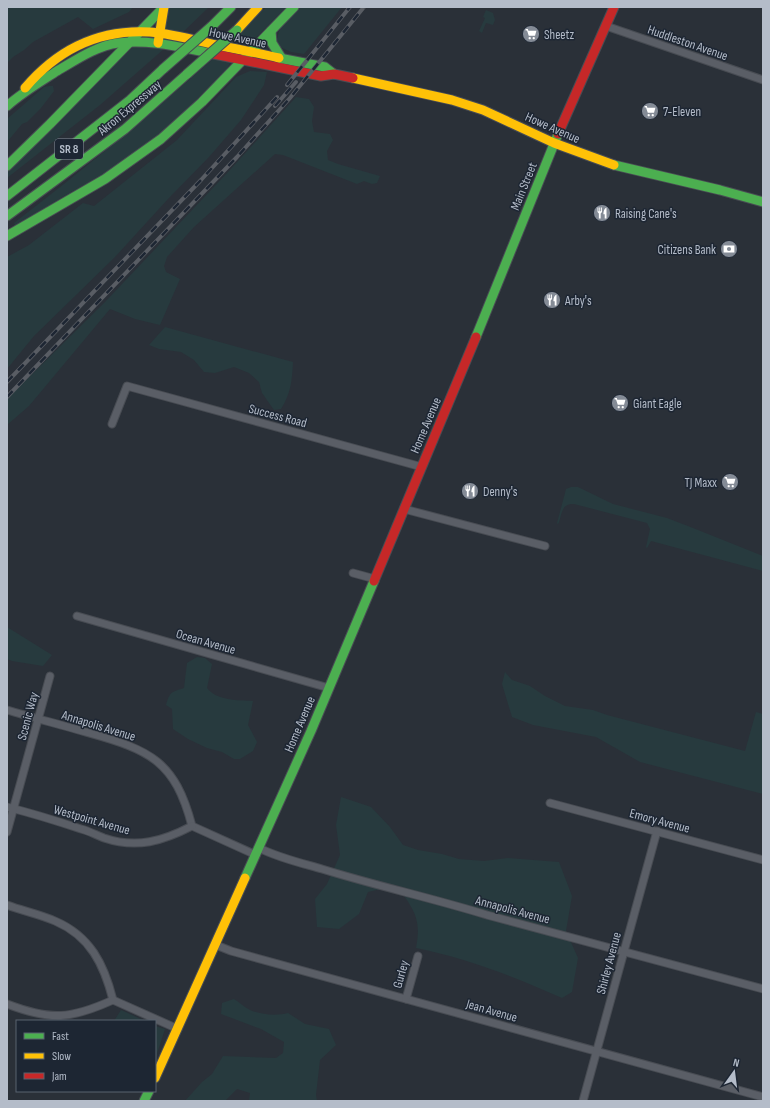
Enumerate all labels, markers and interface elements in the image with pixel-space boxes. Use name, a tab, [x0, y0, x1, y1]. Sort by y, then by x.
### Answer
street label: Huddleston Avenue	[645, 22, 730, 64]
street label: Howe Avenue	[208, 24, 268, 52]
supermarket icon: Sheetz	[521, 24, 541, 44]
place label: Sheetz	[544, 27, 575, 43]
street label: Akron Expressway	[94, 77, 165, 140]
supermarket icon: 7-Eleven	[640, 101, 660, 121]
place label: 7-Eleven	[663, 104, 701, 120]
street label: Howe Avenue	[523, 109, 582, 147]
road number: SR 8	[55, 139, 83, 159]
street label: Main Street	[507, 160, 541, 213]
restaurant icon: Raising Cane's	[592, 203, 612, 223]
place label: Raising Cane's	[615, 206, 677, 222]
bank icon: Citizens Bank	[719, 239, 739, 259]
place label: Citizens Bank	[658, 242, 716, 258]
restaurant icon: Arby's	[542, 290, 562, 310]
place label: Arby's	[564, 293, 592, 309]
supermarket icon: Giant Eagle	[610, 393, 630, 413]
street label: Home Avenue	[407, 395, 445, 456]
place label: Giant Eagle	[633, 396, 682, 412]
street label: Success Road	[247, 401, 309, 431]
supermarket icon: TJ Maxx	[720, 472, 740, 492]
place label: TJ Maxx	[685, 475, 717, 491]
restaurant icon: Denny's	[460, 481, 480, 501]
place label: Denny's	[483, 484, 518, 500]
street label: Ocean Avenue	[174, 626, 237, 658]
street label: Scenic Way	[14, 690, 42, 742]
street label: Home Avenue	[281, 694, 319, 755]
street label: Annapolis Avenue	[59, 707, 138, 745]
street label: Westpoint Avenue	[52, 801, 132, 839]
street label: Emory Avenue	[628, 805, 692, 837]
street label: Annapolis Avenue	[473, 892, 552, 928]
street label: Shirley Avenue	[593, 930, 625, 996]
street label: Gurley	[389, 958, 413, 990]
street label: Jean Avenue	[463, 996, 519, 1026]
legend	[16, 1020, 156, 1092]
text: Fast	[52, 1029, 69, 1044]
text: Slow	[52, 1049, 71, 1064]
north arrow	[714, 1052, 754, 1092]
text: N	[732, 1056, 741, 1070]
text: Jam	[51, 1069, 67, 1084]

